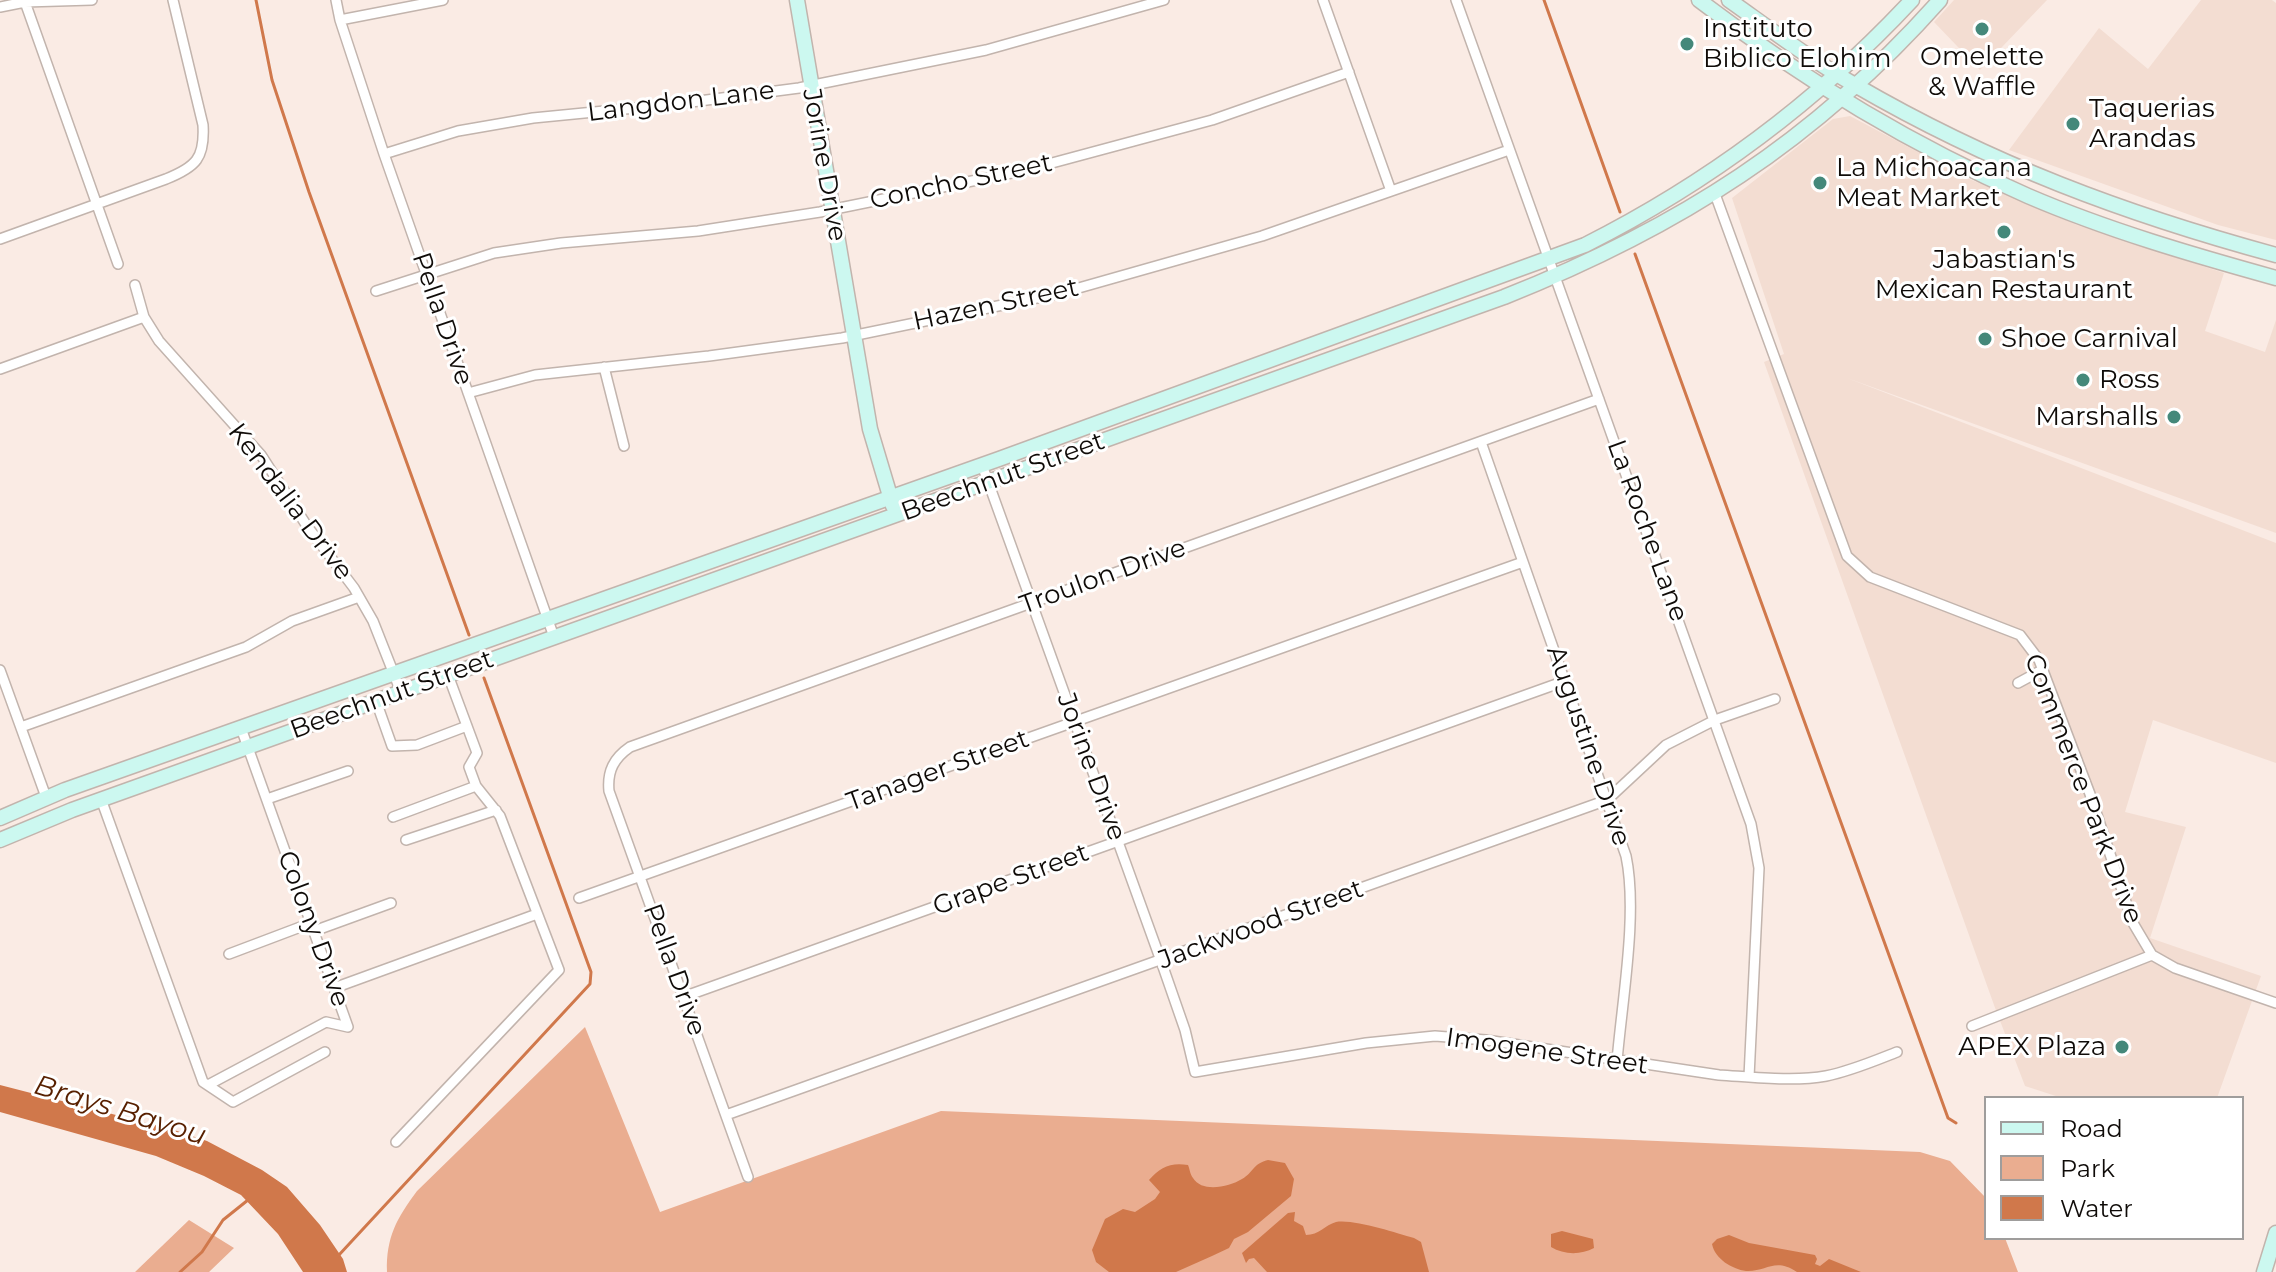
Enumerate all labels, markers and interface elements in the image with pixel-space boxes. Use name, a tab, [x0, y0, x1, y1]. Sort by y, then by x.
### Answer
place label: Instituto Biblico Elohim	[1703, 13, 1892, 74]
marker: Omelette & Waffle	[1973, 20, 1991, 38]
marker: Instituto Biblico Elohim	[1678, 35, 1696, 53]
place label: Omelette & Waffle	[1920, 41, 2044, 102]
street label: Langdon Lane	[586, 75, 776, 129]
street label: Jorine Drive	[795, 86, 853, 244]
place label: Taquerias Arandas	[2089, 93, 2215, 154]
marker: Taquerias Arandas	[2064, 115, 2082, 133]
street label: Concho Street	[867, 147, 1055, 217]
place label: La Michoacana Meat Market	[1836, 152, 2032, 214]
marker: La Michoacana Meat Market	[1811, 174, 1829, 192]
marker: Jabastian's Mexican Restaurant	[1995, 223, 2013, 241]
place label: Jabastian's Mexican Restaurant	[1875, 244, 2133, 306]
street label: Pella Drive	[405, 249, 479, 389]
street label: Hazen Street	[910, 272, 1082, 338]
place label: Shoe Carnival	[2001, 323, 2178, 355]
marker: Shoe Carnival	[1976, 330, 1994, 348]
place label: Ross	[2099, 364, 2159, 396]
marker: Ross	[2074, 371, 2092, 389]
place label: Marshalls	[2035, 401, 2158, 433]
marker: Marshalls	[2165, 408, 2183, 426]
street label: Kendalia Drive	[221, 417, 359, 587]
street label: Beechnut Street	[897, 426, 1109, 528]
street label: La Roche Lane	[1600, 436, 1694, 626]
street label: Troulon Drive	[1016, 533, 1190, 621]
street label: Augustine Drive	[1539, 642, 1637, 850]
street label: Beechnut Street	[286, 644, 498, 746]
street label: Commerce Park Drive	[2017, 650, 2149, 928]
street label: Jorine Drive	[1050, 689, 1132, 845]
street label: Tanager Street	[843, 724, 1033, 818]
street label: Grape Street	[929, 837, 1093, 923]
street label: Colony Drive	[270, 847, 356, 1011]
street label: Jackwood Street	[1154, 873, 1368, 977]
street label: Pella Drive	[636, 900, 712, 1040]
street label: Imogene Street	[1444, 1022, 1650, 1082]
place label: APEX Plaza	[1958, 1031, 2106, 1063]
marker: APEX Plaza	[2113, 1038, 2131, 1056]
water label: Brays Bayou	[30, 1069, 210, 1153]
legend	[1984, 1096, 2244, 1240]
text: Road	[2060, 1114, 2123, 1143]
text: Park	[2060, 1154, 2115, 1183]
text: Water	[2060, 1194, 2133, 1223]

